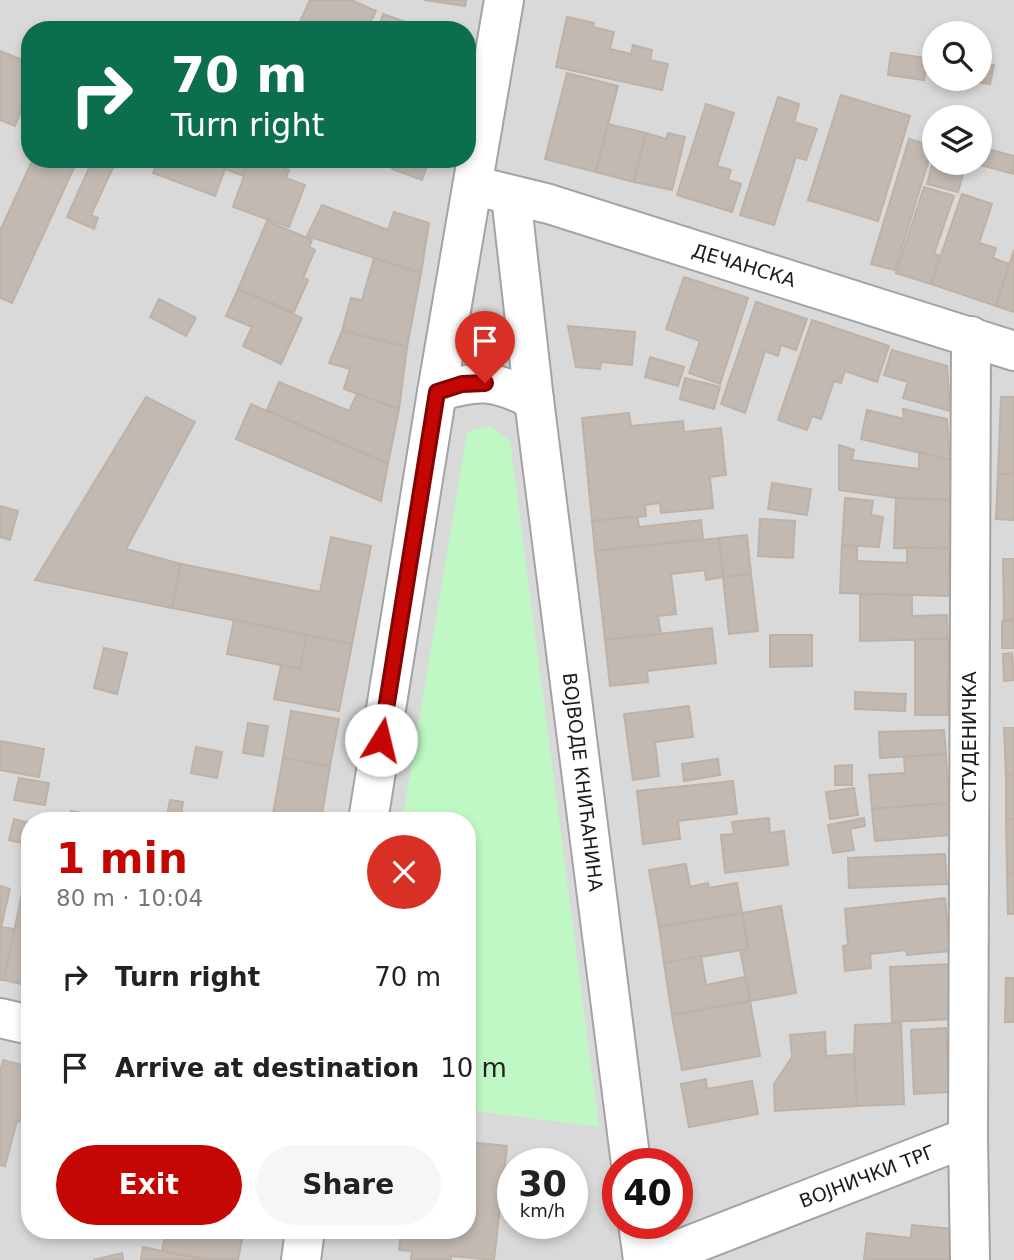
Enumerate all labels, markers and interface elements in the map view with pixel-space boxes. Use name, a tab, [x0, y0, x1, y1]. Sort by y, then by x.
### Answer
map controls	[922, 21, 992, 175]
button: search	[922, 21, 992, 91]
text: 70 m	[171, 47, 307, 104]
icon: right	[56, 49, 147, 140]
button: layers	[922, 105, 992, 175]
text: Turn right	[171, 106, 324, 144]
street label: ДЕЧАНСКА	[690, 239, 798, 291]
pin	[455, 311, 515, 383]
icon: arrive	[466, 322, 504, 360]
street label: ВОЈВОДЕ КНИЋАНИНА	[559, 671, 607, 893]
street label: СТУДЕНИЧКА	[958, 671, 980, 803]
position arrow	[344, 703, 418, 777]
text: 1 min	[56, 834, 188, 883]
button: close	[367, 835, 441, 909]
text: 80 m · 10:04	[56, 885, 203, 911]
icon: right	[56, 958, 94, 996]
text: Turn right	[115, 962, 260, 992]
text: 70 m	[374, 962, 441, 992]
icon: arrive	[56, 1049, 94, 1087]
text: Arrive at destination	[115, 1053, 419, 1083]
text: 10 m	[440, 1053, 507, 1083]
street label: ВОЈНИЧКИ ТРГ	[796, 1140, 938, 1212]
button: Exit	[56, 1145, 242, 1225]
button: Share	[256, 1145, 441, 1225]
speed limit sign: 40	[602, 1148, 693, 1239]
text: 30	[518, 1164, 567, 1204]
text: km/h	[520, 1200, 565, 1221]

